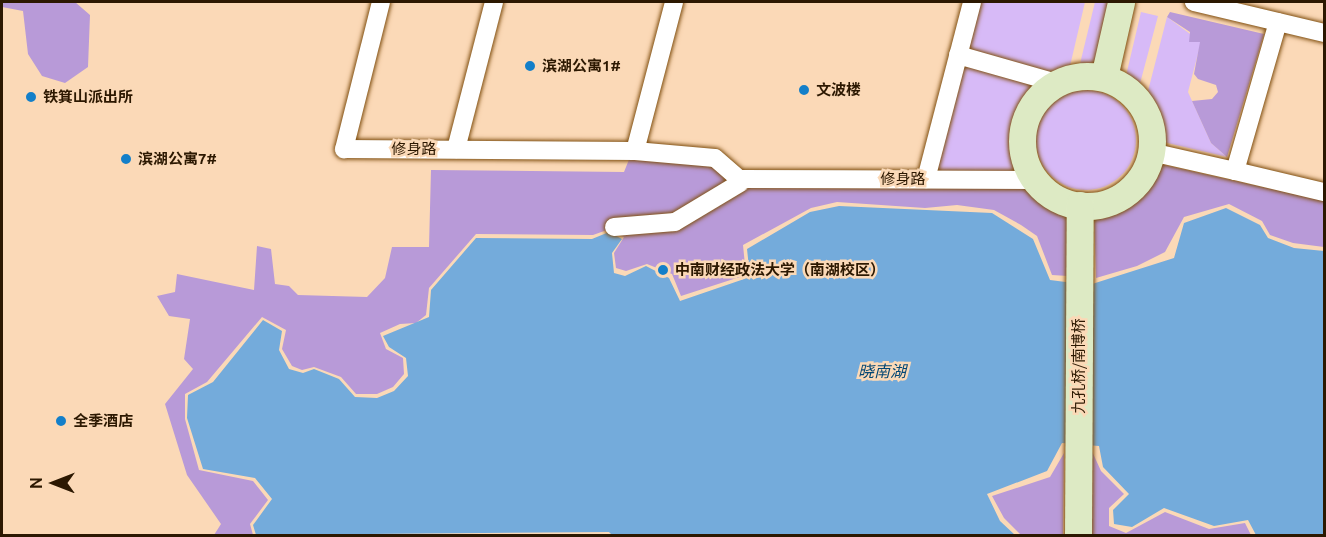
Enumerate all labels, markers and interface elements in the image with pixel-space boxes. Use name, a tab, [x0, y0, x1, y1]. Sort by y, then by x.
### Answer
place label: 滨湖公寓1#	[542, 57, 621, 75]
marker: 滨湖公寓1#	[523, 59, 537, 73]
place label: 文波楼	[816, 81, 861, 99]
marker: 文波楼	[797, 83, 811, 97]
place label: 铁箕山派出所	[43, 88, 133, 106]
marker: 铁箕山派出所	[24, 90, 38, 104]
street label: 修身路	[392, 140, 436, 158]
place label: 滨湖公寓7#	[138, 150, 217, 168]
marker: 滨湖公寓7#	[119, 152, 133, 166]
street label: 修身路	[881, 170, 925, 188]
place label: 中南财经政法大学（南湖校区）	[675, 261, 885, 279]
marker: 中南财经政法大学（南湖校区）	[656, 263, 670, 277]
street label: 九孔桥/南博桥	[1070, 318, 1088, 414]
water label: 晓南湖	[858, 361, 906, 381]
place label: 全季酒店	[73, 412, 133, 430]
marker: 全季酒店	[54, 414, 68, 428]
north arrow	[24, 453, 84, 513]
text: N	[27, 477, 45, 489]

